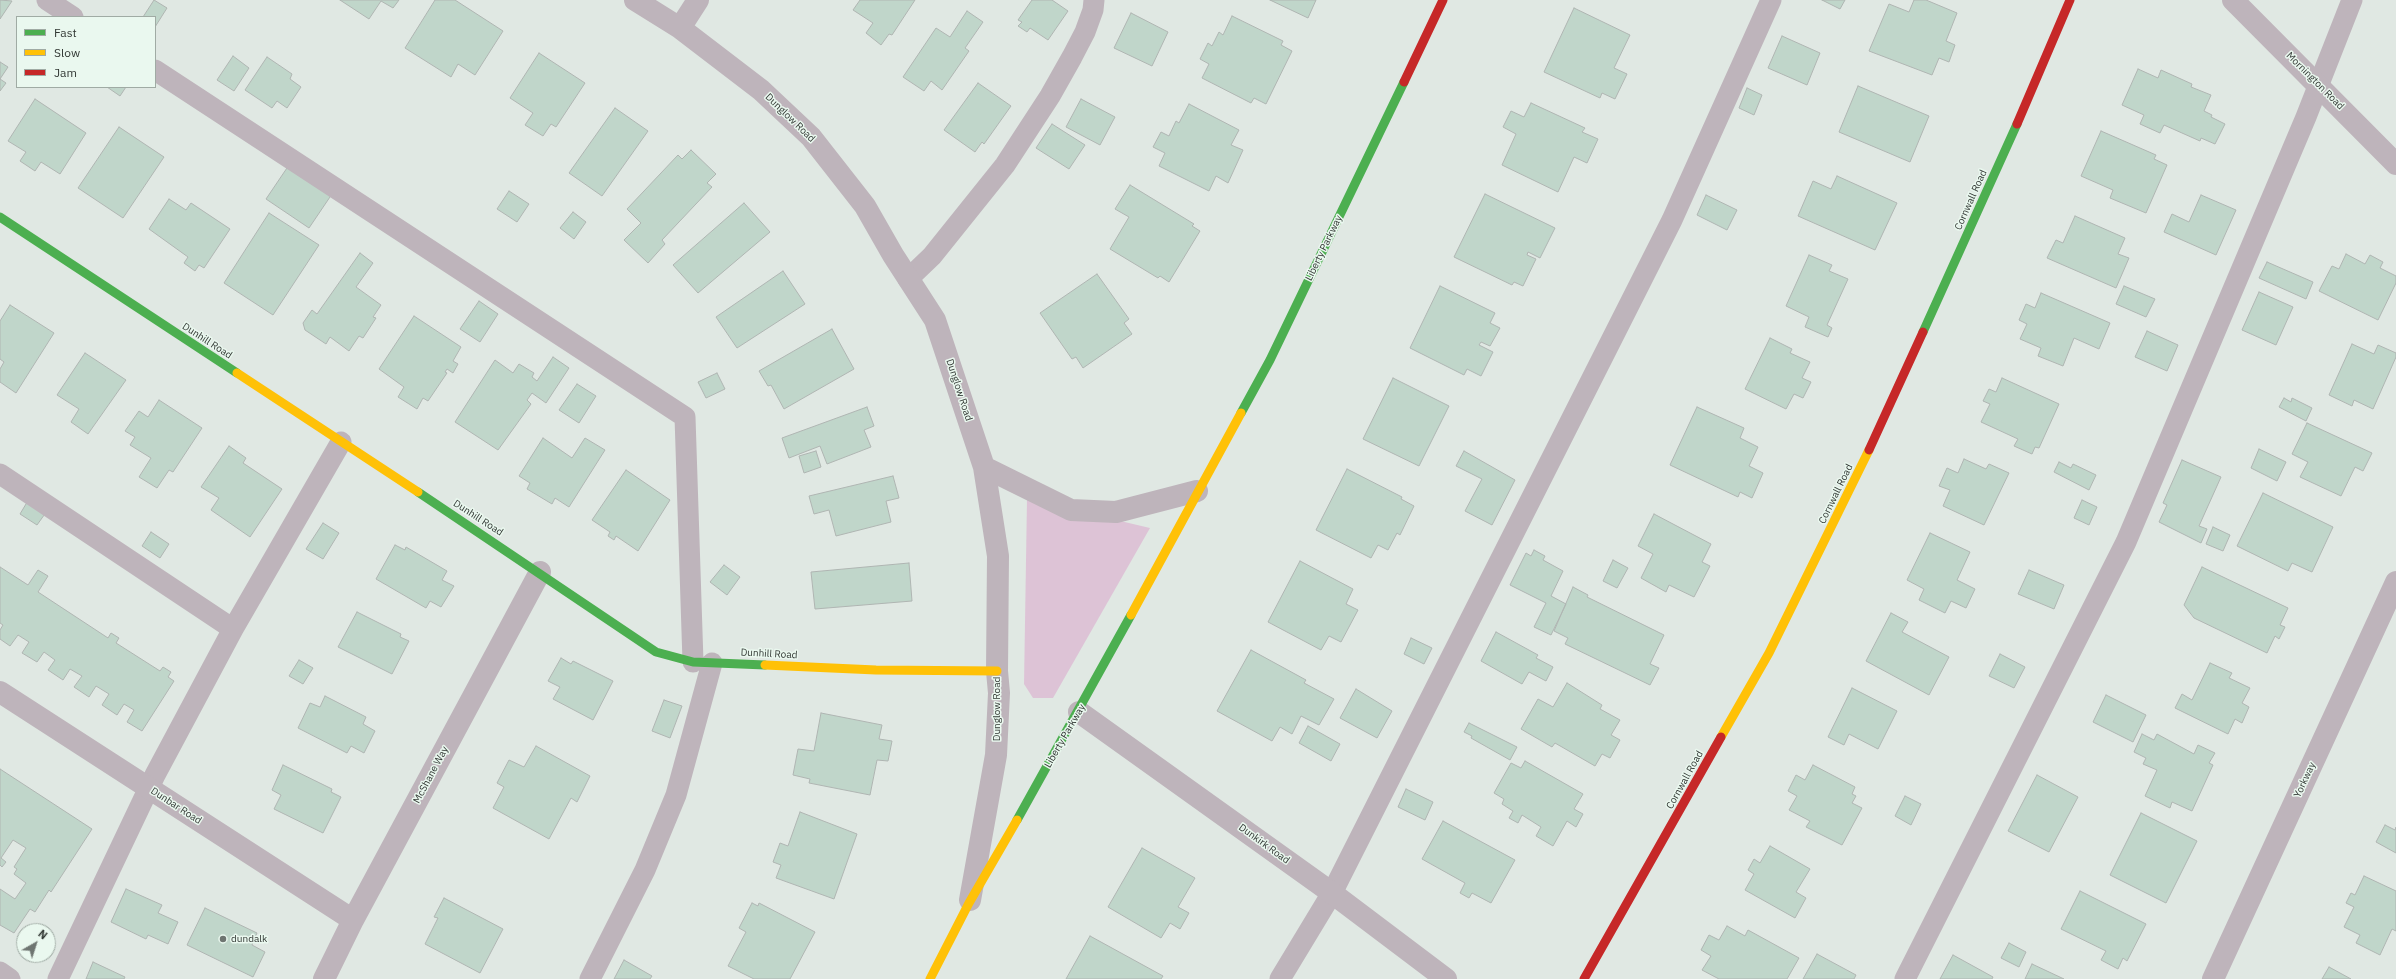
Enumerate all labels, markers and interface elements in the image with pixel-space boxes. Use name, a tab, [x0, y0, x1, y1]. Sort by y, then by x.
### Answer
legend	[16, 16, 156, 88]
text: Fast	[54, 25, 77, 40]
text: Slow	[54, 45, 80, 60]
street label: Mornington Road	[2284, 50, 2346, 112]
text: Jam	[54, 65, 77, 80]
street label: Dunglow Road	[763, 91, 817, 145]
street label: Cornwall Road	[1952, 168, 1990, 232]
street label: Liberty Parkway	[1303, 213, 1345, 283]
street label: Dunhill Road	[180, 320, 234, 362]
street label: Dunglow Road	[943, 357, 975, 423]
street label: Cornwall Road	[1816, 462, 1856, 526]
street label: Dunhill Road	[451, 497, 505, 539]
street label: Dunhill Road	[740, 647, 798, 661]
street label: Dunglow Road	[991, 677, 1003, 741]
street label: Liberty Parkway	[1042, 702, 1088, 770]
street label: McShane Way	[411, 745, 451, 805]
street label: Cornwall Road	[1664, 749, 1706, 811]
street label: Yorkway	[2292, 760, 2318, 800]
street label: Dunbar Road	[148, 785, 204, 827]
street label: Dunkirk Road	[1236, 821, 1292, 867]
north arrow	[16, 923, 56, 963]
text: N	[35, 927, 50, 942]
place label: dundalk	[231, 933, 267, 945]
marker: dundalk	[218, 934, 228, 944]

